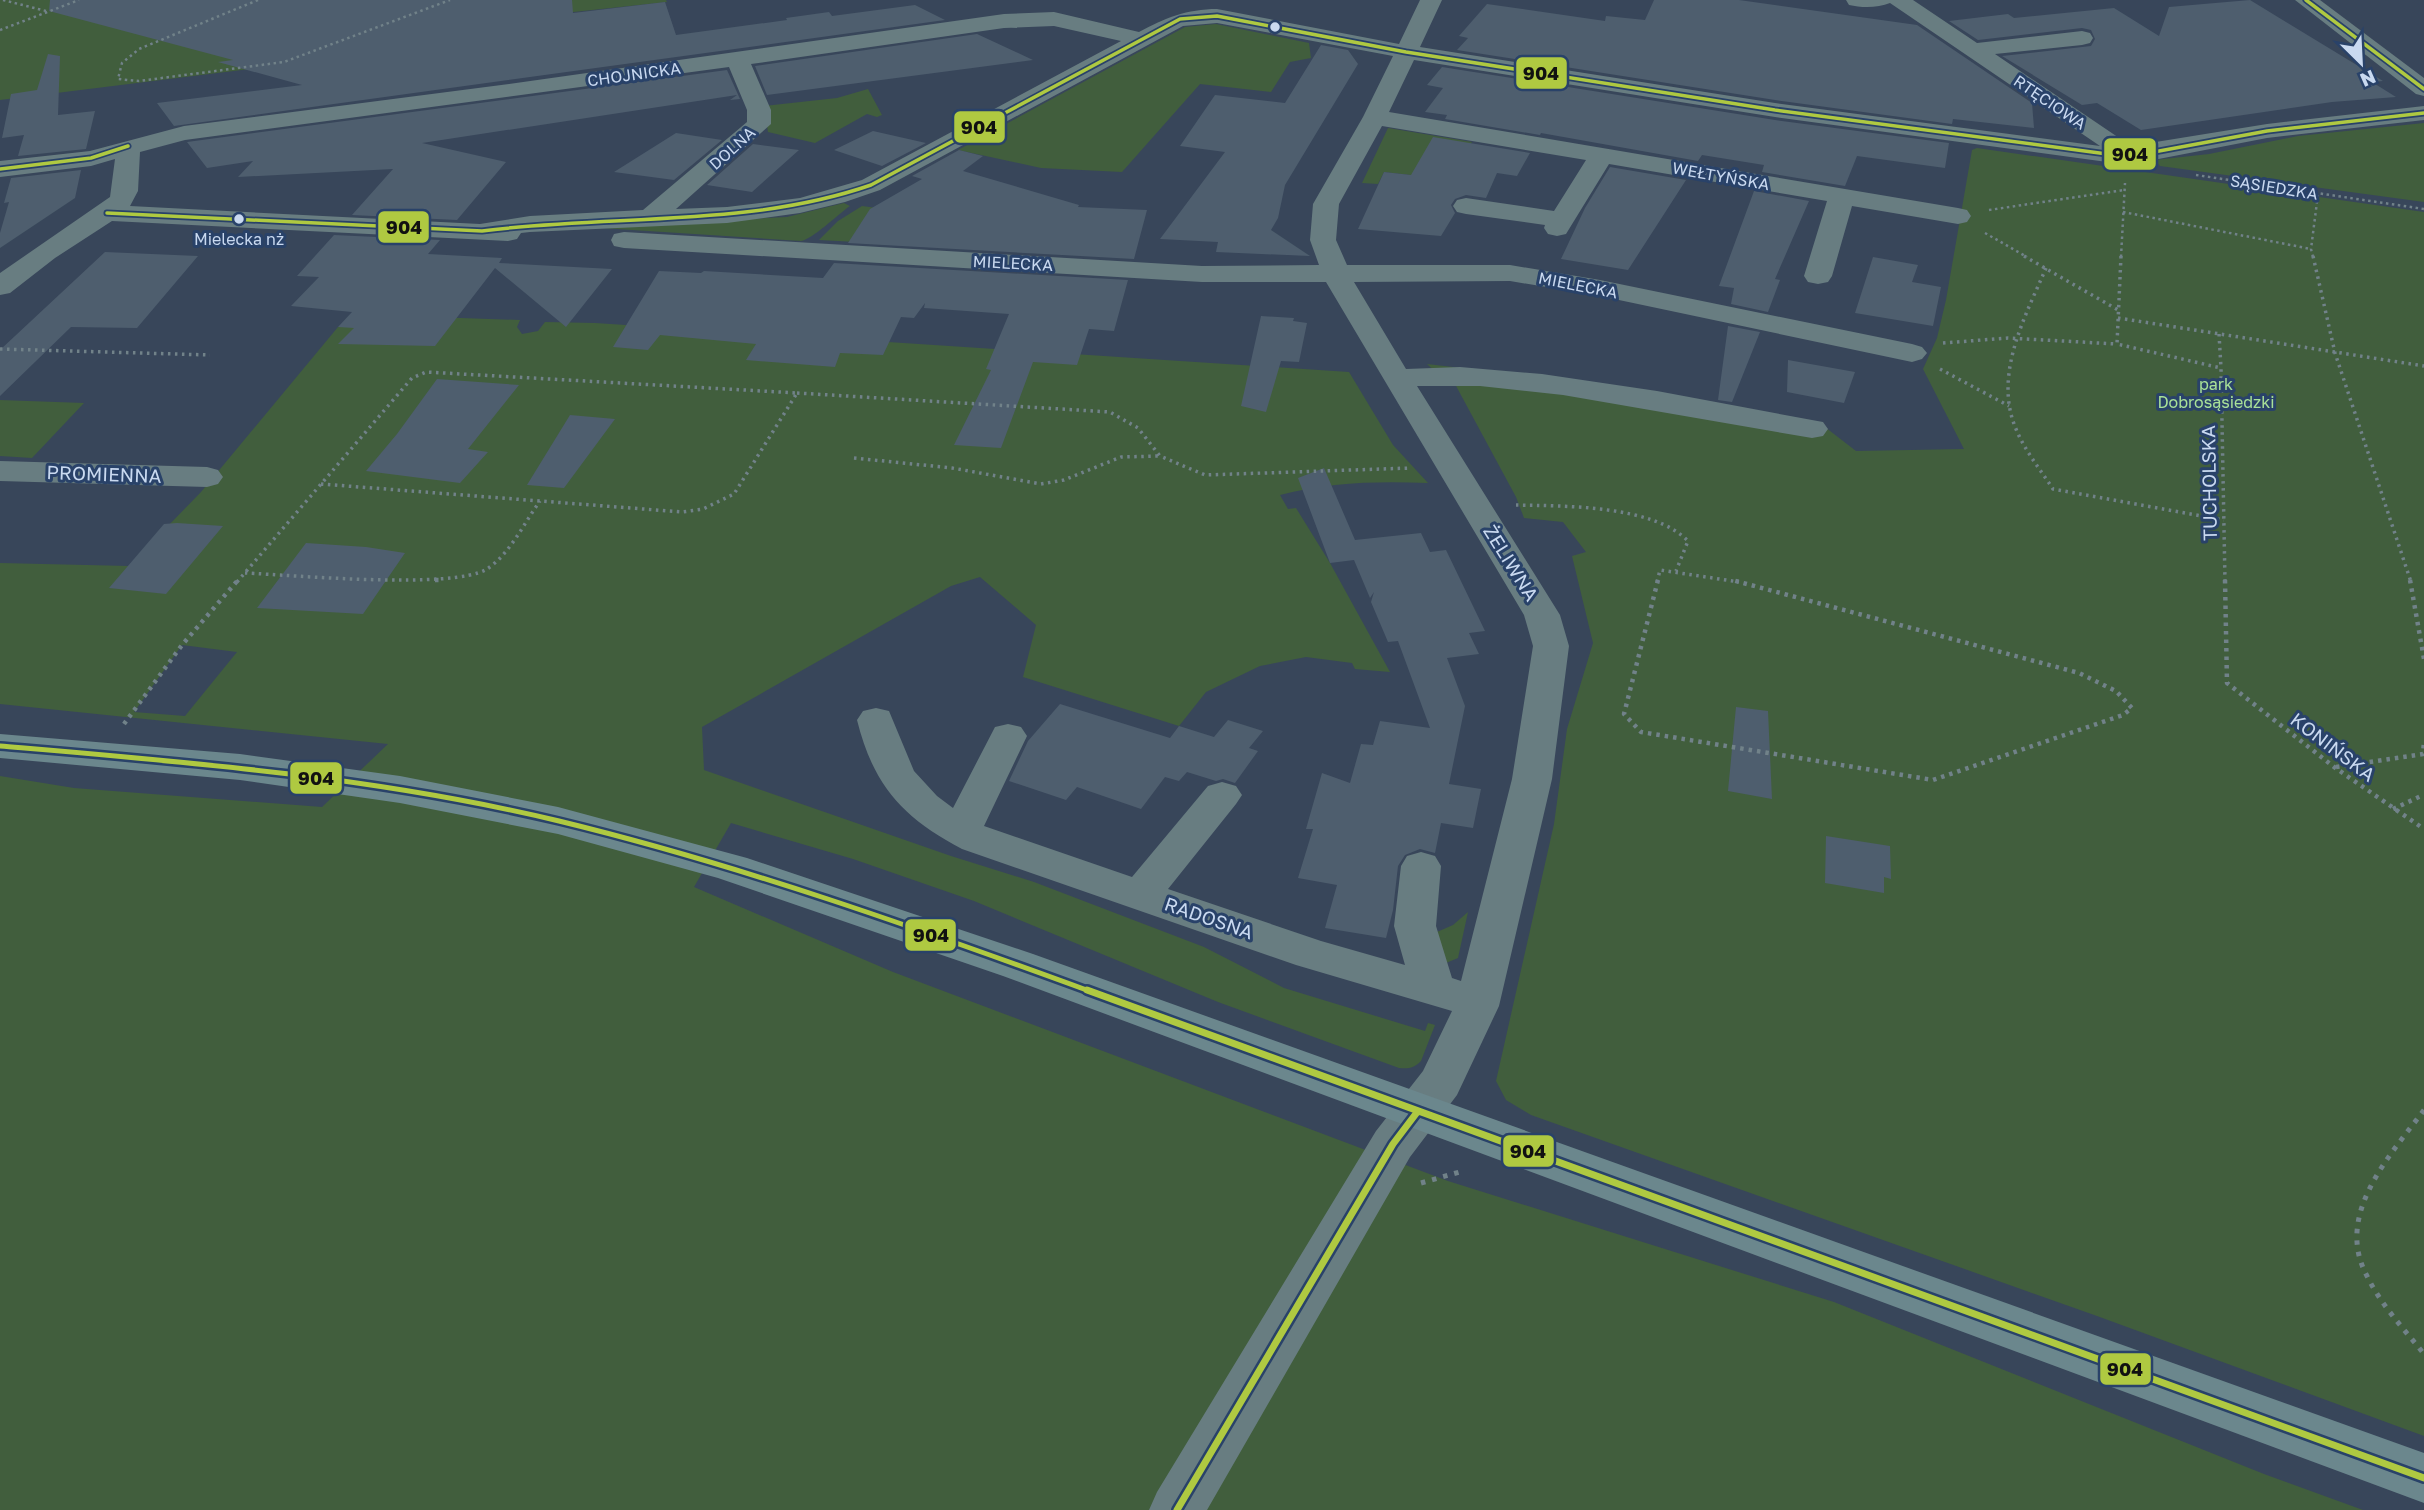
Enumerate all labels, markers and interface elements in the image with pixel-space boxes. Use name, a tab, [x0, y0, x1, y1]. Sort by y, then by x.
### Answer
unlabelled marker	[1268, 20, 1282, 34]
north arrow	[2326, 28, 2396, 98]
line badge: 904	[1515, 56, 1568, 90]
street label: CHOJNICKA	[586, 58, 682, 90]
text: 904	[1523, 61, 1559, 84]
text: N	[2357, 66, 2379, 92]
street label: RTĘCIOWA	[2010, 70, 2090, 134]
line badge: 904	[953, 110, 1006, 144]
text: 904	[961, 115, 997, 138]
street label: DOLNA	[705, 122, 759, 174]
line badge: 904	[2103, 137, 2157, 171]
text: 904	[2112, 142, 2148, 165]
street label: WEŁTYŃSKA	[1671, 158, 1771, 194]
street label: SĄSIEDZKA	[2229, 170, 2319, 204]
line badge: 904	[377, 210, 430, 244]
marker: Mielecka nż	[232, 212, 246, 226]
text: 904	[386, 215, 422, 238]
place label: Mielecka nż	[194, 229, 284, 249]
street label: MIELECKA	[972, 251, 1054, 275]
street label: MIELECKA	[1537, 268, 1620, 303]
park label: park Dobrosąsiedzki	[2157, 374, 2275, 412]
street label: TUCHOLSKA	[2196, 425, 2221, 541]
street label: PROMIENNA	[46, 460, 162, 487]
street label: ŻELIWNA	[1479, 521, 1544, 605]
street label: KONIŃSKA	[2286, 707, 2380, 786]
line badge: 904	[289, 761, 343, 795]
text: 904	[298, 766, 334, 789]
street label: RADOSNA	[1162, 892, 1257, 944]
line badge: 904	[904, 918, 957, 952]
text: 904	[913, 923, 949, 946]
line badge: 904	[1502, 1134, 1555, 1168]
text: 904	[1510, 1139, 1546, 1162]
line badge: 904	[2099, 1352, 2152, 1386]
text: 904	[2107, 1357, 2143, 1380]

